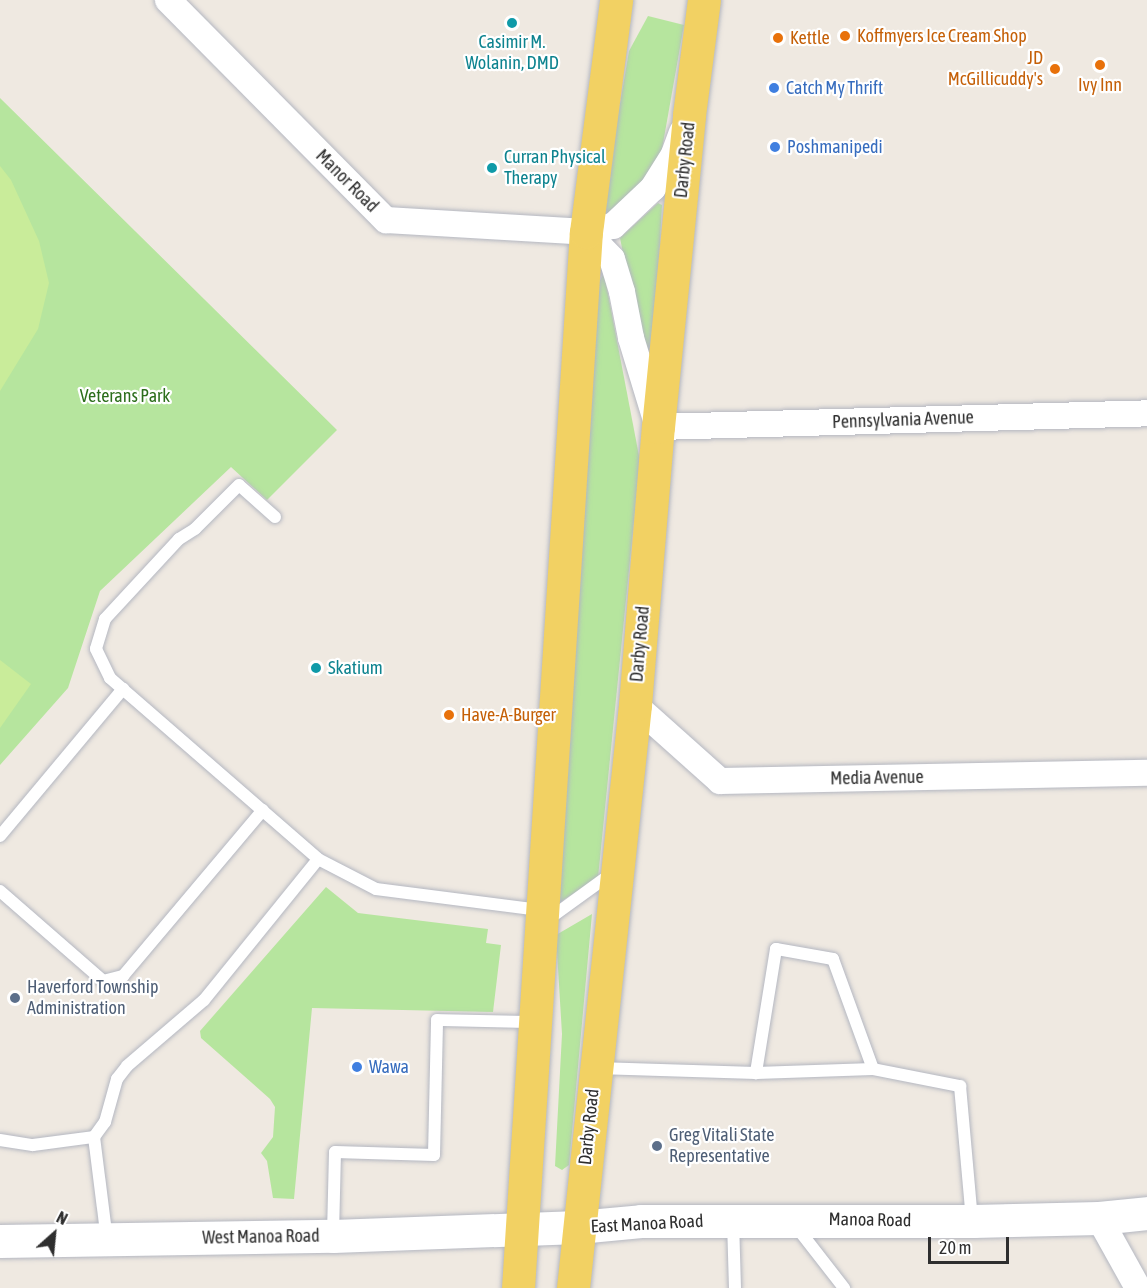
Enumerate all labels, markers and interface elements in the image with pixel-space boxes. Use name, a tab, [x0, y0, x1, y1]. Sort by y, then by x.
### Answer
marker: Casimir M. Wolanin, DMD	[505, 16, 519, 30]
place label: Koffmyers Ice Cream Shop	[857, 25, 1027, 47]
place label: Kettle	[790, 27, 830, 49]
marker: Koffmyers Ice Cream Shop	[838, 29, 852, 43]
marker: Kettle	[771, 31, 785, 45]
place label: Casimir M. Wolanin, DMD	[465, 32, 559, 74]
place label: JD McGillicuddy's	[948, 48, 1043, 90]
marker: Ivy Inn	[1093, 58, 1107, 72]
marker: JD McGillicuddy's	[1048, 62, 1062, 76]
place label: Ivy Inn	[1078, 74, 1122, 96]
place label: Catch My Thrift	[786, 77, 883, 99]
marker: Catch My Thrift	[767, 81, 781, 95]
street label: Darby Road	[670, 121, 700, 199]
place label: Poshmanipedi	[787, 136, 883, 158]
marker: Poshmanipedi	[768, 140, 782, 154]
street label: Manor Road	[311, 145, 383, 217]
place label: Curran Physical Therapy	[504, 147, 606, 190]
marker: Curran Physical Therapy	[485, 161, 499, 175]
park label: Veterans Park	[80, 385, 170, 407]
street label: Pennsylvania Avenue	[832, 407, 974, 433]
street label: Darby Road	[626, 605, 654, 683]
place label: Skatium	[328, 657, 383, 679]
marker: Skatium	[309, 661, 323, 675]
place label: Have-A-Burger	[461, 704, 556, 726]
marker: Have-A-Burger	[442, 708, 456, 722]
street label: Media Avenue	[830, 766, 924, 790]
place label: Haverford Township Administration	[27, 977, 158, 1020]
marker: Haverford Township Administration	[8, 991, 22, 1005]
place label: Wawa	[369, 1056, 409, 1078]
marker: Wawa	[350, 1060, 364, 1074]
street label: Darby Road	[574, 1088, 604, 1166]
place label: Greg Vitali State Representative	[669, 1125, 774, 1168]
marker: Greg Vitali State Representative	[650, 1139, 664, 1153]
north arrow	[24, 1204, 84, 1264]
text: N	[54, 1208, 70, 1228]
street label: Manoa Road	[828, 1208, 912, 1232]
street label: East Manoa Road	[590, 1210, 704, 1238]
street label: West Manoa Road	[202, 1225, 320, 1249]
scale bar	[931, 1225, 1012, 1263]
text: 20 m	[939, 1237, 971, 1258]

